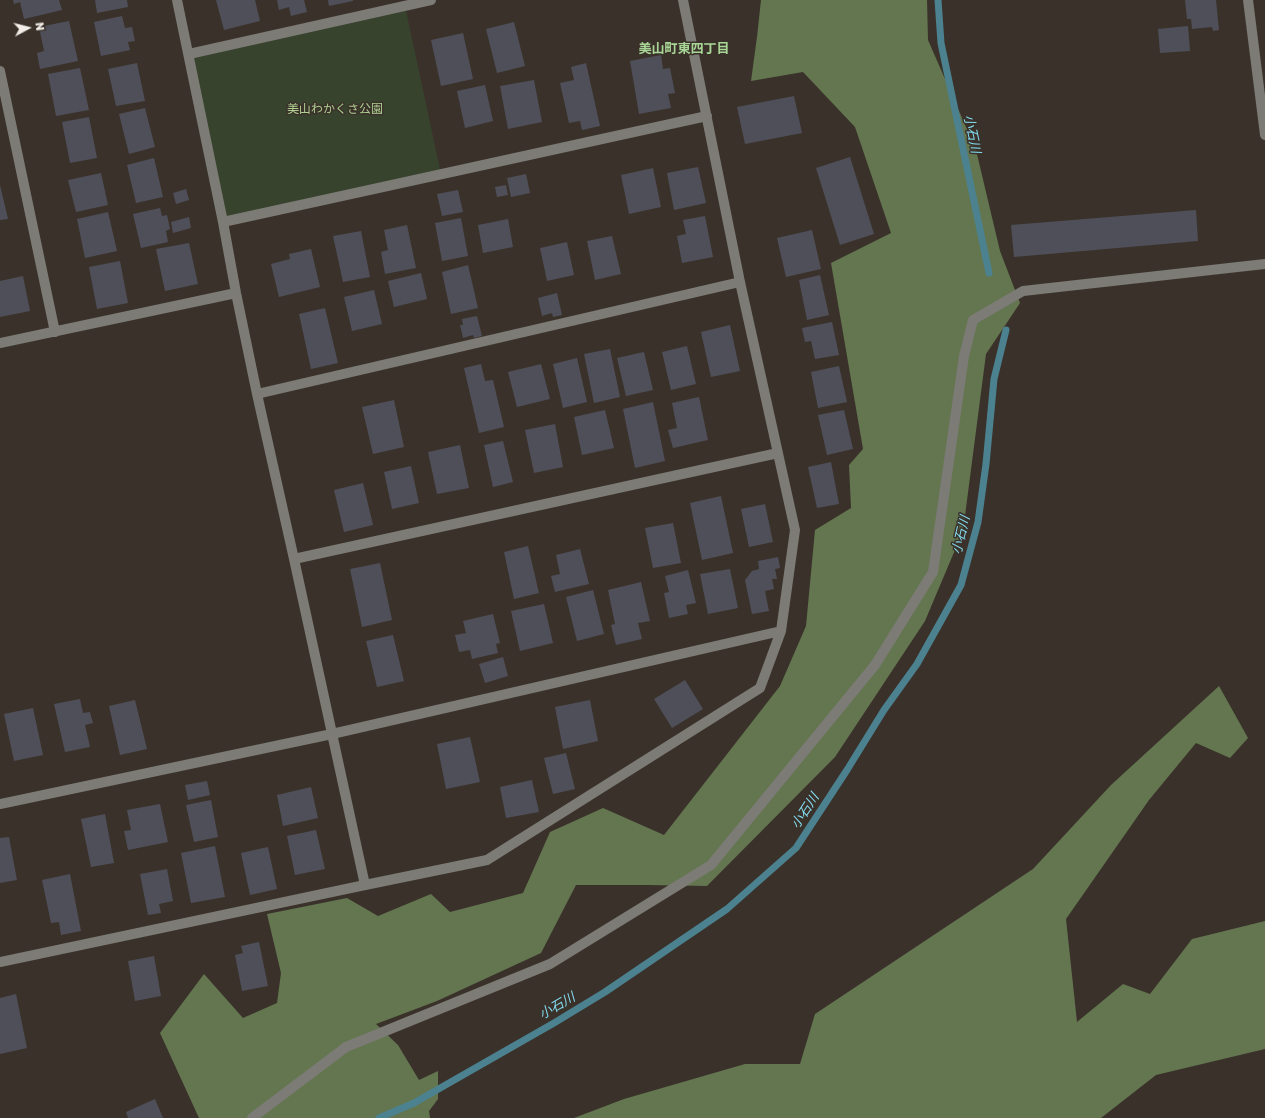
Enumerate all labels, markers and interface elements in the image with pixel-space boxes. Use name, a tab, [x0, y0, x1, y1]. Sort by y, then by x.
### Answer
north arrow	[8, 8, 48, 48]
text: N	[33, 22, 47, 31]
district label: 美山町東四丁目	[639, 41, 729, 57]
park label: 美山わかくさ公園	[287, 102, 383, 116]
water label: 小石川	[960, 113, 984, 155]
water label: 小石川	[949, 514, 973, 556]
water label: 小石川	[788, 790, 822, 832]
water label: 小石川	[536, 989, 578, 1023]

